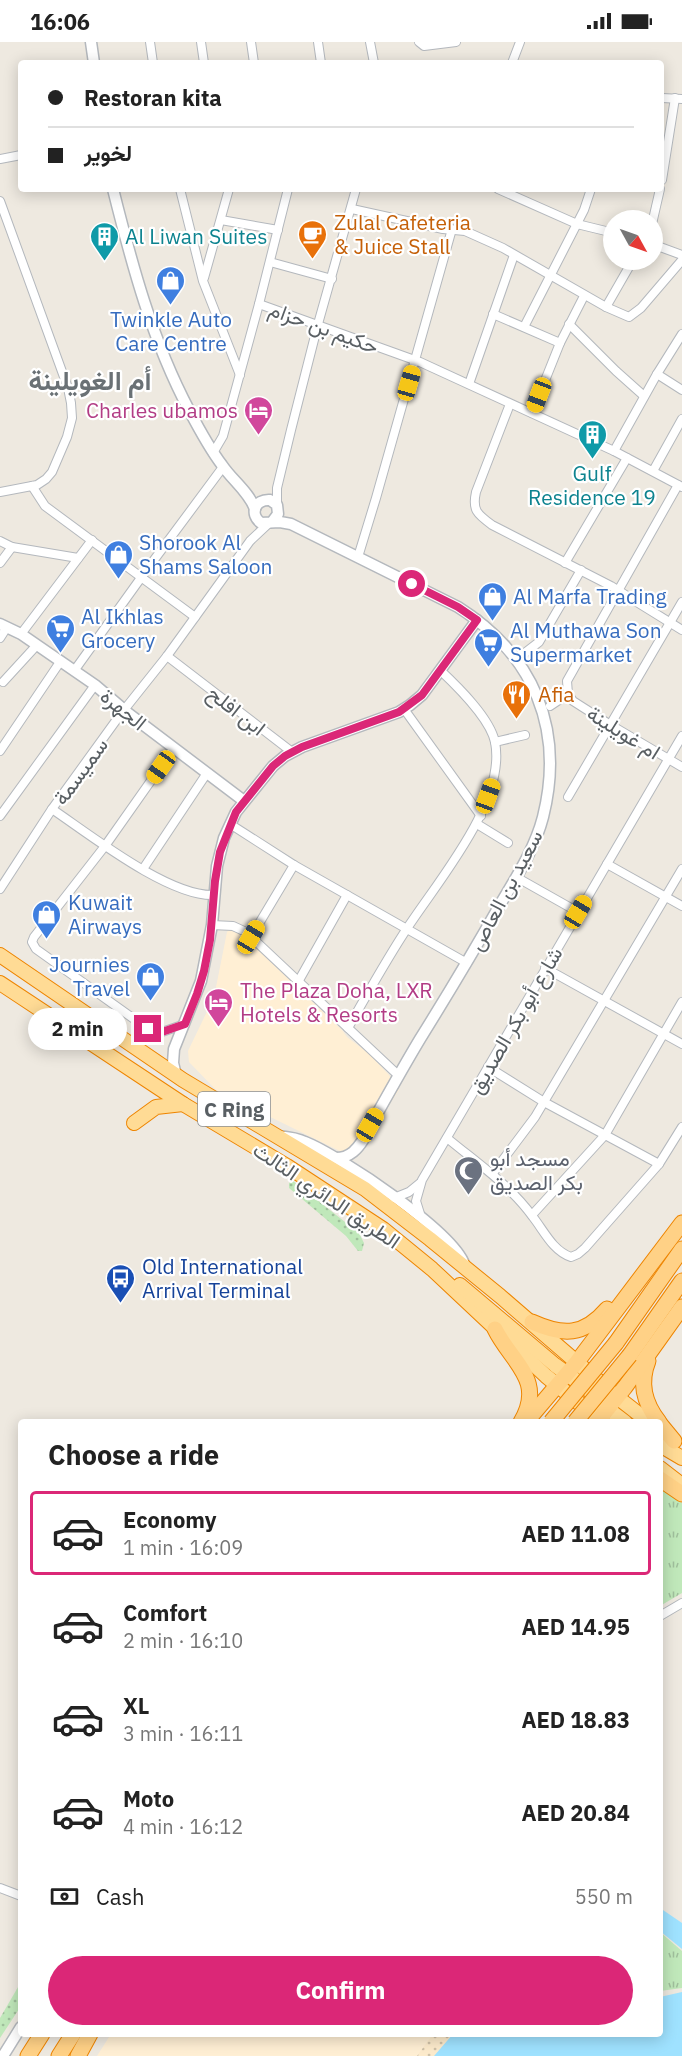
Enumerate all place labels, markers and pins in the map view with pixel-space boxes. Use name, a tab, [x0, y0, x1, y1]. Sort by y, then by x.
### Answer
place label: Zulal Cafeteria & Juice Stall	[334, 208, 471, 260]
cafe icon: Zulal Cafeteria & Juice Stall	[297, 218, 329, 260]
building icon: Al Liwan Suites	[88, 220, 120, 262]
place label: Al Liwan Suites	[125, 222, 267, 250]
shop icon: Twinkle Auto Care Centre	[155, 264, 187, 306]
place label: Twinkle Auto Care Centre	[110, 305, 232, 357]
hotel icon: Charles ubamos	[243, 394, 275, 436]
place label: Charles ubamos	[86, 396, 238, 424]
building icon: Gulf Residence 19	[576, 418, 608, 460]
place label: Gulf Residence 19	[528, 459, 656, 511]
place label: Shorook Al Shams Saloon	[139, 528, 272, 580]
shop icon: Shorook Al Shams Saloon	[102, 538, 134, 580]
shop icon: Al Marfa Trading	[476, 580, 508, 622]
place label: Al Marfa Trading	[513, 582, 667, 610]
place label: Al Ikhlas Grocery	[81, 602, 164, 654]
supermarket icon: Al Ikhlas Grocery	[44, 612, 76, 654]
place label: Al Muthawa Son Supermarket	[510, 616, 662, 668]
supermarket icon: Al Muthawa Son Supermarket	[473, 626, 505, 668]
restaurant icon: Afia	[501, 678, 533, 720]
place label: Afia	[538, 680, 575, 708]
place label: Kuwait Airways	[68, 888, 142, 940]
shop icon: Kuwait Airways	[31, 898, 63, 940]
place label: Journies Travel	[49, 950, 130, 1002]
shop icon: Journies Travel	[135, 960, 167, 1002]
place label: The Plaza Doha, LXR Hotels & Resorts	[240, 976, 433, 1028]
hotel icon: The Plaza Doha, LXR Hotels & Resorts	[203, 986, 235, 1028]
place label: مسجد أبو بكر الصديق	[490, 1144, 583, 1196]
mosque icon: مسجد أبو بكر الصديق	[453, 1154, 485, 1196]
place label: Old International Arrival Terminal	[142, 1252, 303, 1304]
bus stop icon: Old International Arrival Terminal	[105, 1262, 137, 1304]

